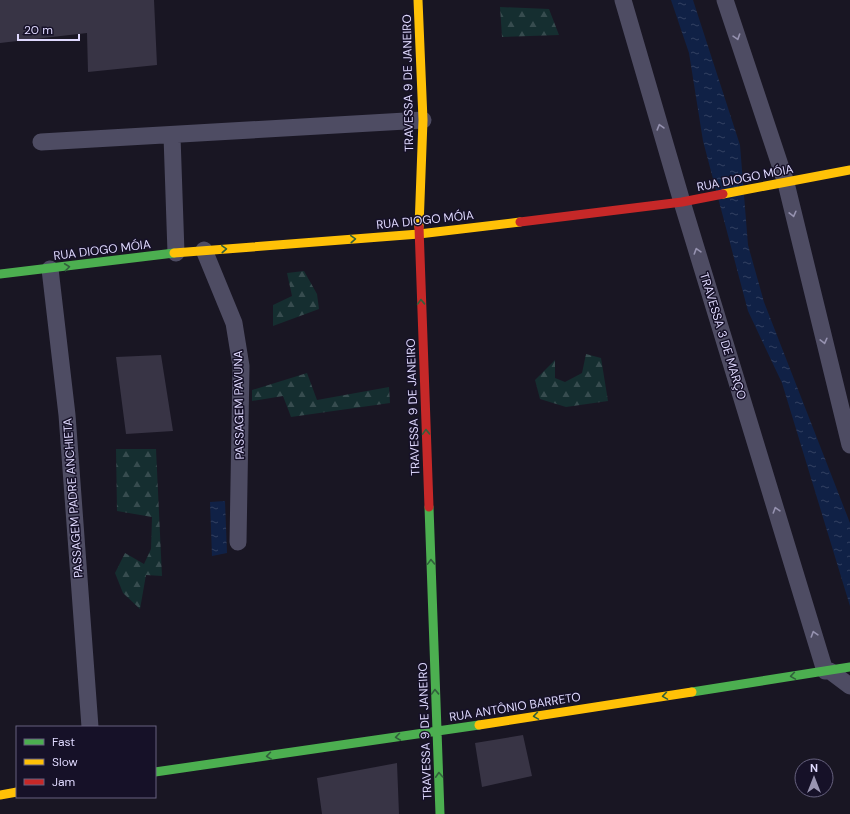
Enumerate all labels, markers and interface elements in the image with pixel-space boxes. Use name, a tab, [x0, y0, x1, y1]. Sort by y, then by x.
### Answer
street label: TRAVESSA 9 DE JANEIRO	[399, 14, 417, 152]
scale bar	[18, 16, 79, 42]
text: 20 m	[24, 22, 53, 38]
one-way arrow	[733, 33, 741, 40]
one-way arrow	[656, 124, 665, 131]
street label: RUA DIOGO MÓIA	[695, 161, 795, 195]
street label: RUA DIOGO MÓIA	[375, 207, 475, 233]
one-way arrow	[789, 211, 797, 218]
one-way arrow	[350, 234, 356, 243]
street label: RUA DIOGO MÓIA	[52, 236, 152, 264]
one-way arrow	[220, 244, 227, 253]
one-way arrow	[693, 248, 702, 255]
one-way arrow	[64, 263, 70, 272]
street label: TRAVESSA 3 DE MARÇO	[696, 270, 750, 402]
one-way arrow	[417, 299, 426, 305]
one-way arrow	[820, 337, 828, 344]
street label: TRAVESSA 9 DE JANEIRO	[403, 338, 423, 476]
street label: PASSAGEM PAVUNA	[230, 350, 248, 460]
street label: PASSAGEM PADRE ANCHIETA	[59, 418, 87, 578]
one-way arrow	[422, 429, 430, 435]
one-way arrow	[772, 506, 781, 513]
one-way arrow	[426, 559, 435, 565]
one-way arrow	[810, 631, 819, 638]
street label: TRAVESSA 9 DE JANEIRO	[415, 662, 435, 800]
one-way arrow	[790, 671, 796, 680]
one-way arrow	[431, 689, 439, 695]
street label: RUA ANTÔNIO BARRETO	[448, 689, 582, 725]
one-way arrow	[661, 691, 668, 700]
one-way arrow	[533, 711, 539, 720]
legend	[16, 726, 156, 798]
one-way arrow	[395, 732, 401, 741]
text: Fast	[52, 734, 75, 750]
one-way arrow	[266, 751, 272, 759]
text: Slow	[52, 754, 78, 770]
north arrow	[794, 758, 834, 798]
text: N	[810, 761, 818, 775]
one-way arrow	[434, 772, 443, 778]
text: Jam	[52, 774, 75, 790]

